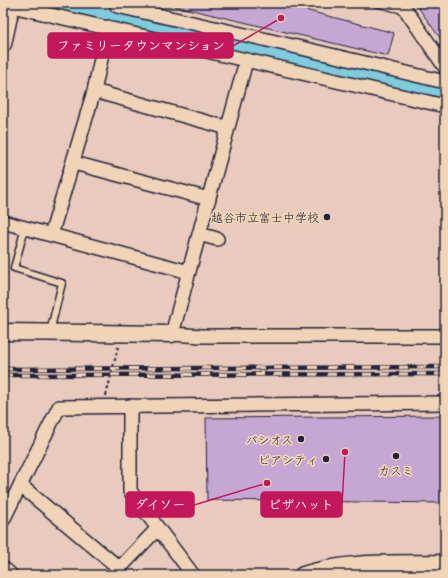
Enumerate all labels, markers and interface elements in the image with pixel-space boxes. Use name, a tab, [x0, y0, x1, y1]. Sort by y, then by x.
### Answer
callout: ファミリータウンマンション	[48, 33, 233, 58]
text: ファミリータウンマンション	[57, 36, 225, 53]
place label: 越谷市立富士中学校	[211, 209, 319, 225]
marker: 越谷市立富士中学校	[322, 212, 332, 222]
place label: パシオス	[246, 431, 293, 447]
marker: パシオス	[296, 434, 306, 444]
place label: ピアシティ	[258, 451, 318, 467]
marker: カスミ	[391, 451, 401, 461]
marker: ピアシティ	[321, 454, 331, 464]
place label: カスミ	[378, 462, 414, 478]
callout: ダイソー	[126, 492, 194, 517]
callout: ピザハット	[261, 492, 342, 517]
text: ダイソー	[135, 495, 185, 512]
text: ピザハット	[268, 495, 334, 512]

